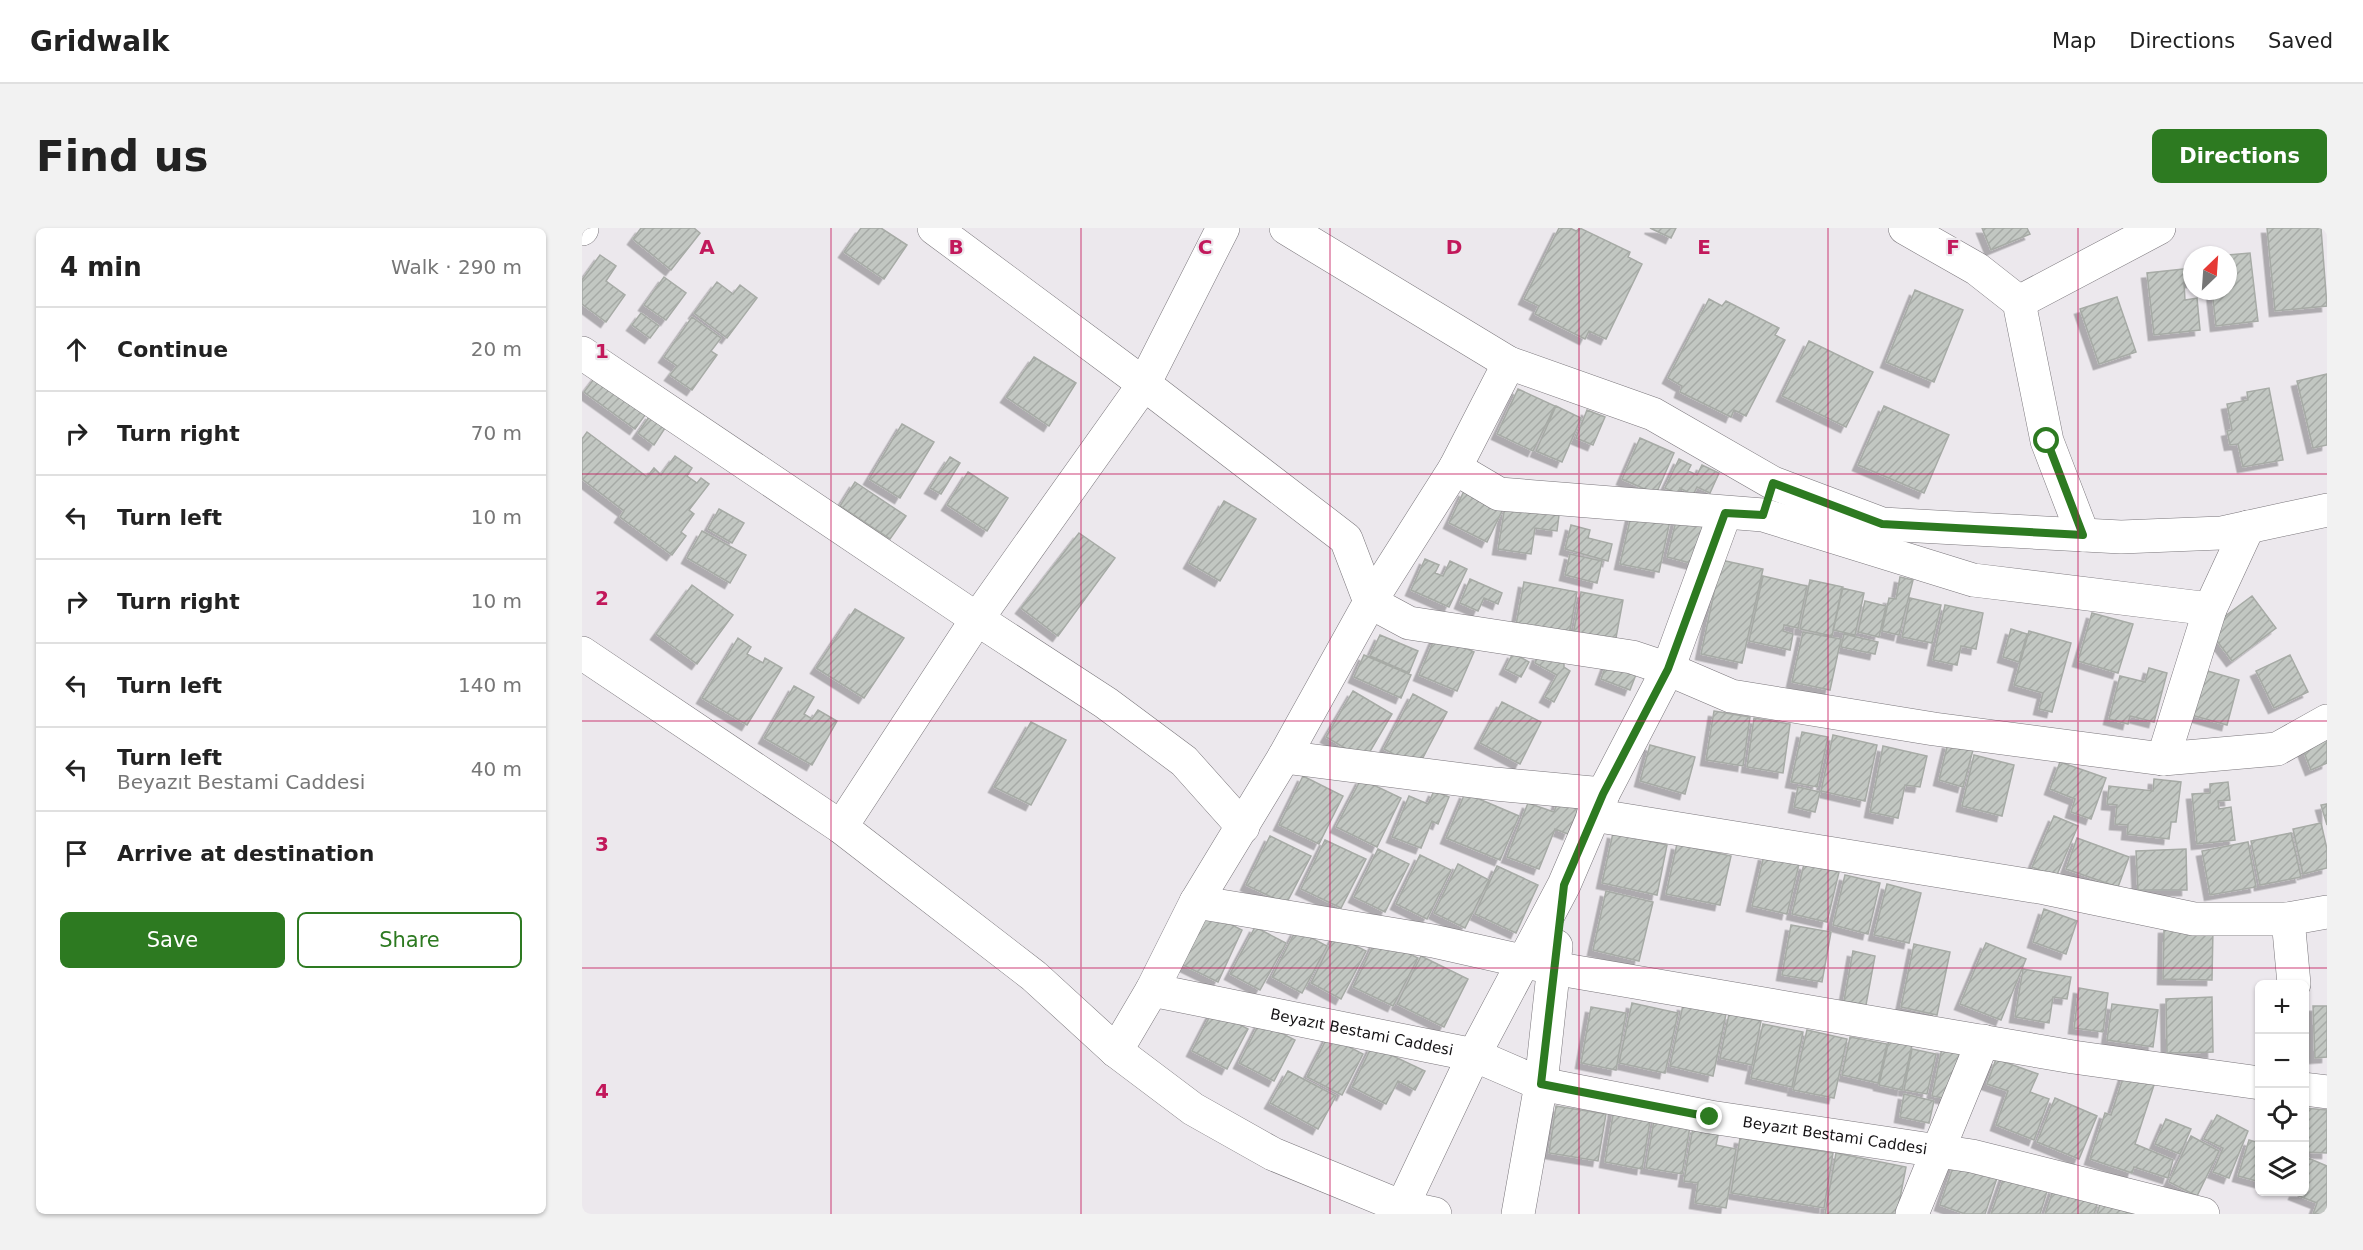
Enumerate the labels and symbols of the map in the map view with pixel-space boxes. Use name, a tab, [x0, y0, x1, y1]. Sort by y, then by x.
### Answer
text: A	[699, 235, 715, 259]
text: B	[948, 235, 964, 259]
text: C	[1198, 235, 1212, 259]
text: D	[1446, 235, 1462, 259]
text: E	[1697, 235, 1711, 259]
text: F	[1946, 235, 1960, 259]
north arrow	[2183, 246, 2237, 300]
text: 1	[595, 339, 609, 363]
route start	[2033, 427, 2059, 453]
text: 2	[595, 586, 609, 610]
text: 3	[595, 832, 609, 856]
street label: Beyazıt Bestami Caddesi	[1269, 1005, 1455, 1060]
text: 4	[595, 1079, 609, 1103]
route end	[1696, 1103, 1722, 1129]
street label: Beyazıt Bestami Caddesi	[1741, 1113, 1928, 1158]

